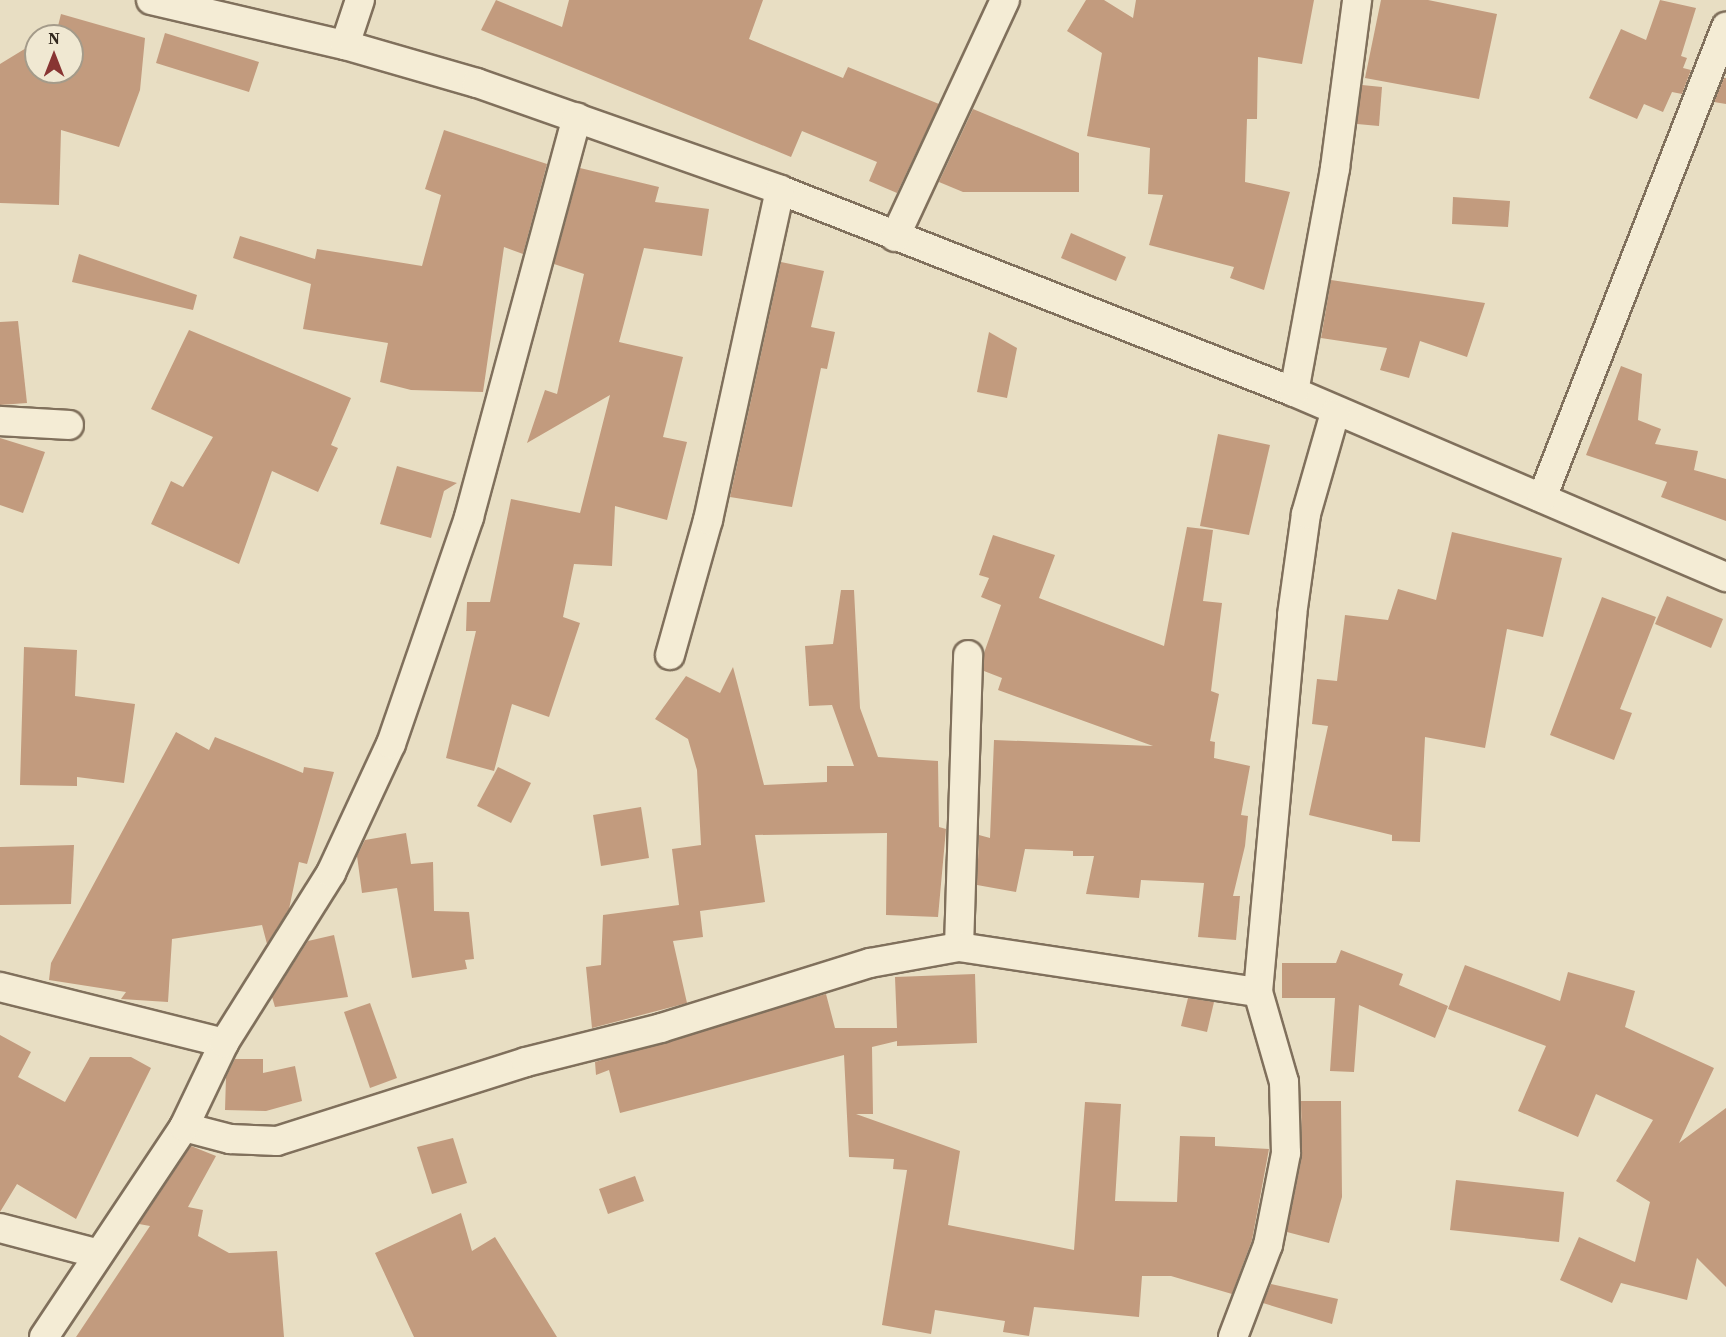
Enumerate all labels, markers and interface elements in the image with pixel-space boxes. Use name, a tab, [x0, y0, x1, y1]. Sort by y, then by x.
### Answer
north arrow	[24, 24, 84, 84]
text: N	[48, 27, 60, 49]

